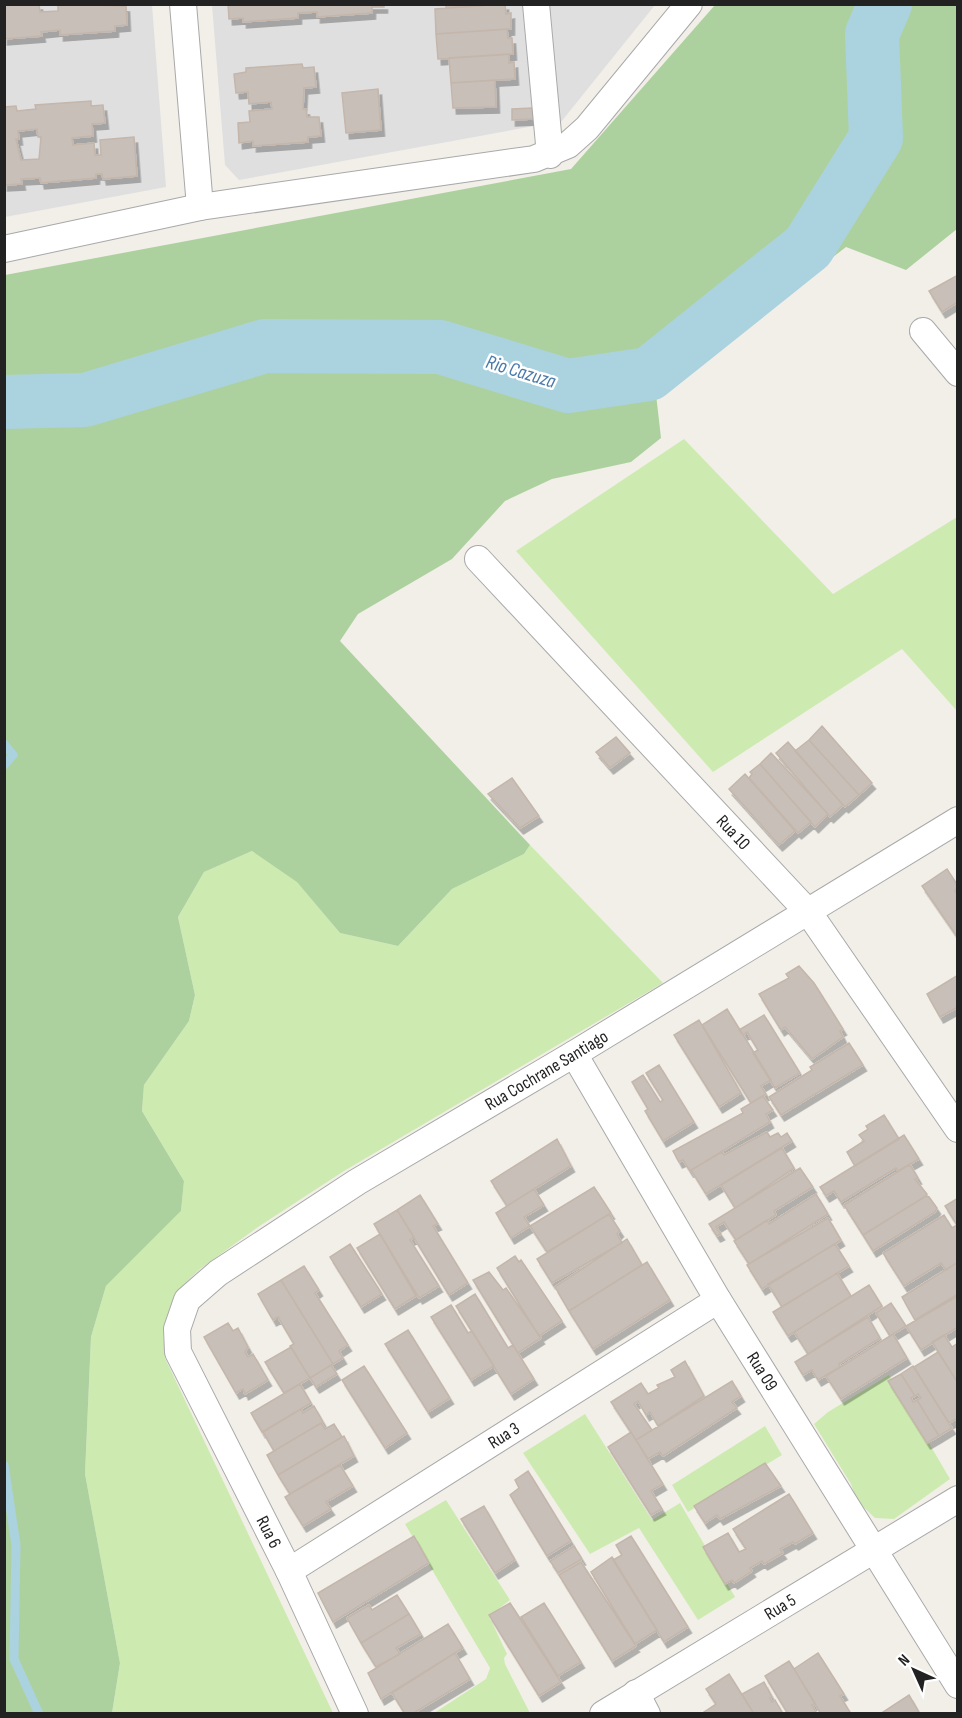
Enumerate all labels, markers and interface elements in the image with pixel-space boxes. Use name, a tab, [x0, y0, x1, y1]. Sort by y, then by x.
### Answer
water label: Rio Cazuza	[483, 350, 558, 394]
street label: Rua 10	[712, 811, 754, 854]
street label: Rua Cochrane Santiago	[481, 1026, 612, 1115]
street label: Rua 09	[742, 1348, 782, 1395]
street label: Rua 3	[484, 1418, 524, 1454]
street label: Rua 6	[252, 1513, 286, 1552]
street label: Rua 5	[761, 1590, 800, 1625]
north arrow	[884, 1640, 944, 1700]
text: N	[895, 1651, 914, 1670]

